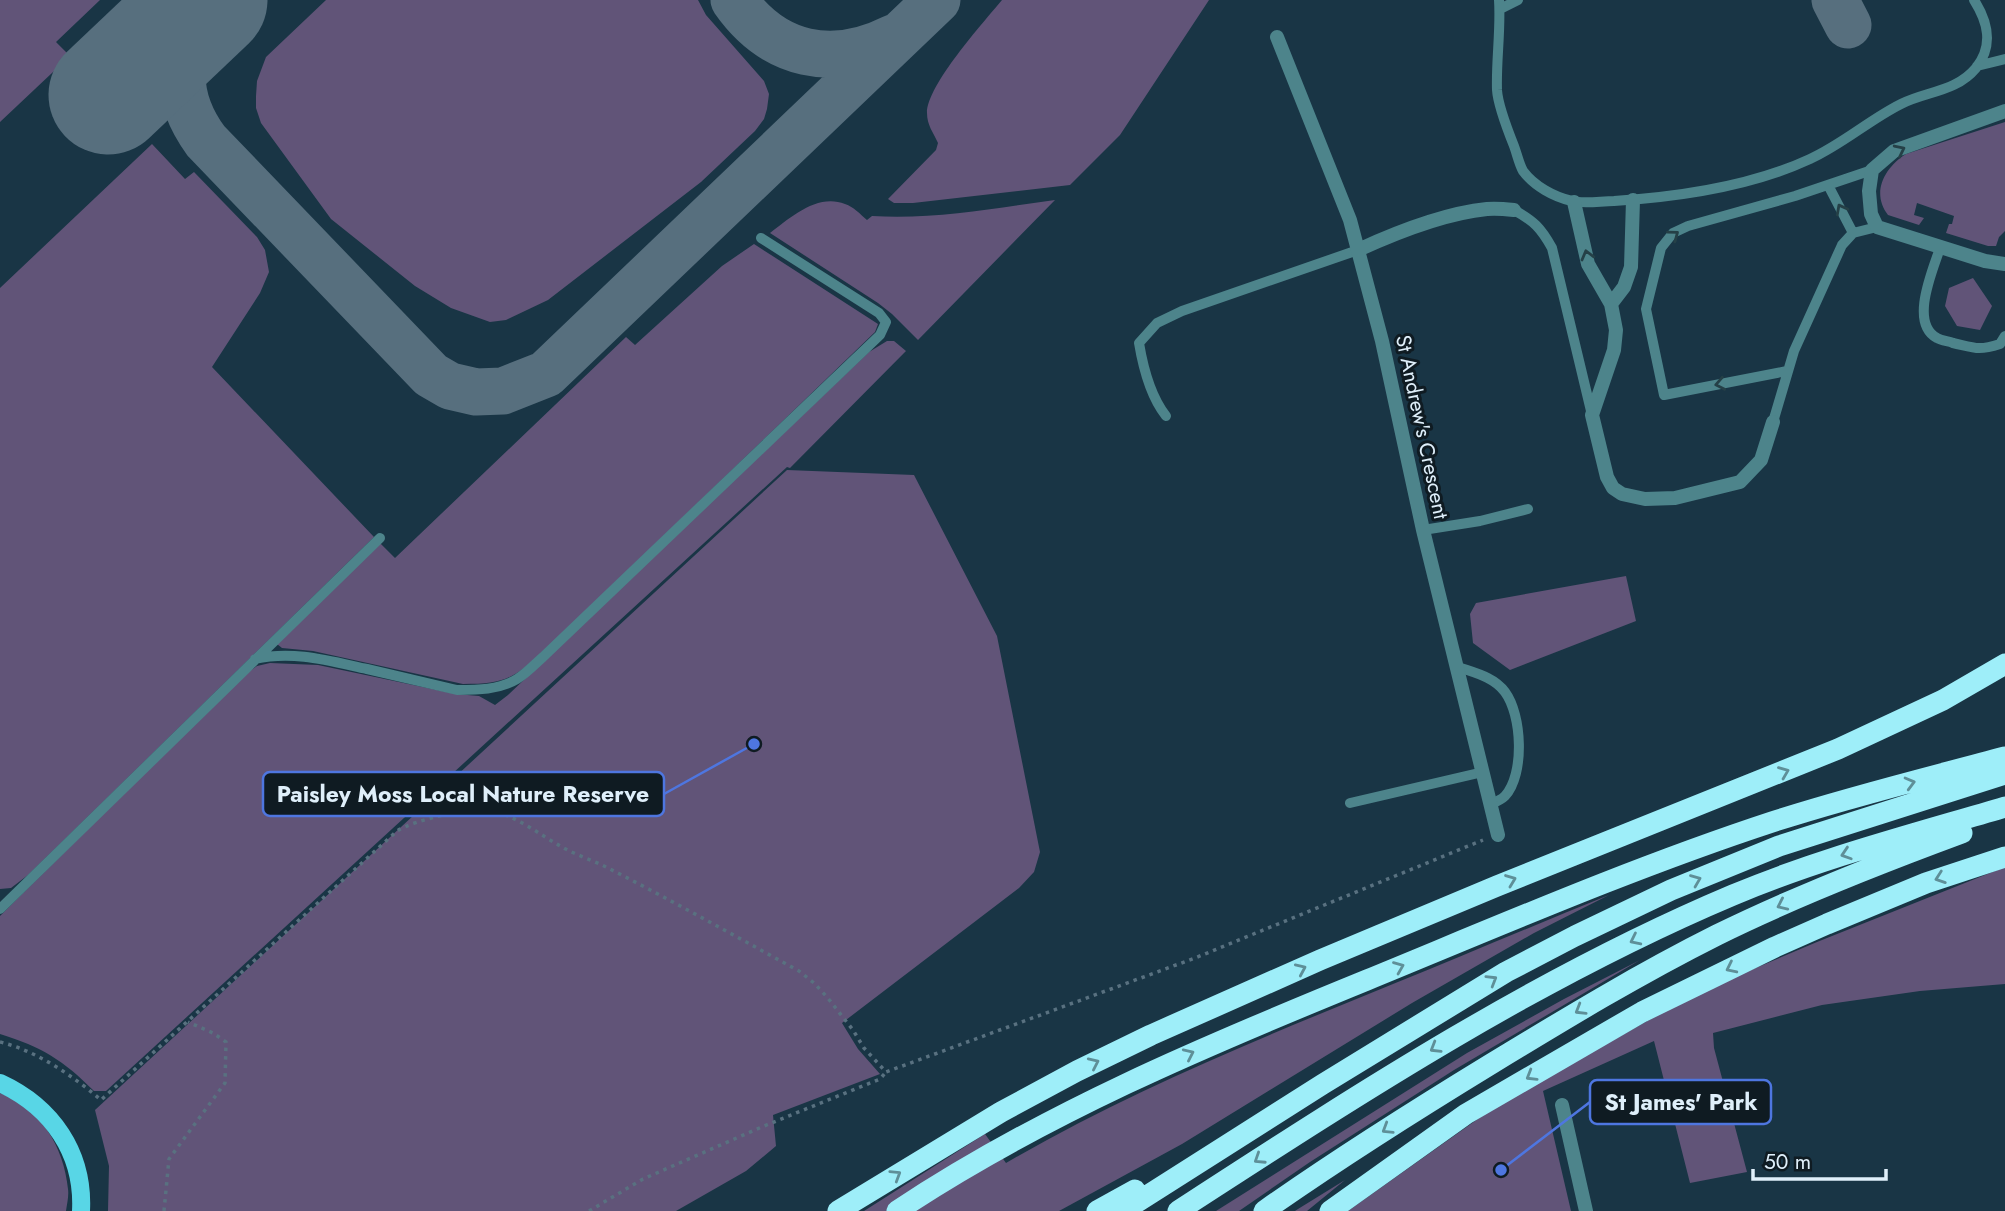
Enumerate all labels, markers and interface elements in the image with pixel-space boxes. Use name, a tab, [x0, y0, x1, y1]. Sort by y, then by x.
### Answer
one-way arrow	[1893, 144, 1905, 158]
one-way arrow	[1835, 204, 1849, 216]
one-way arrow	[1667, 231, 1679, 243]
one-way arrow	[1580, 250, 1595, 262]
street label: St Andrew's Crescent	[1388, 332, 1456, 522]
one-way arrow	[1714, 376, 1726, 391]
one-way arrow	[1777, 766, 1789, 780]
callout: Paisley Moss Local Nature Reserve	[263, 772, 664, 816]
text: Paisley Moss Local Nature Reserve	[277, 777, 649, 811]
one-way arrow	[1903, 777, 1915, 791]
one-way arrow	[1840, 846, 1852, 860]
one-way arrow	[1935, 870, 1947, 884]
one-way arrow	[1690, 874, 1702, 888]
one-way arrow	[1504, 875, 1516, 889]
one-way arrow	[1777, 897, 1789, 911]
one-way arrow	[1630, 931, 1642, 945]
one-way arrow	[1726, 960, 1738, 974]
one-way arrow	[1392, 961, 1404, 975]
one-way arrow	[1294, 963, 1306, 977]
one-way arrow	[1485, 975, 1498, 988]
one-way arrow	[1575, 1002, 1588, 1015]
one-way arrow	[1430, 1040, 1443, 1053]
one-way arrow	[1182, 1049, 1194, 1063]
one-way arrow	[1087, 1057, 1099, 1071]
one-way arrow	[1526, 1068, 1539, 1081]
callout: St James' Park	[1590, 1080, 1771, 1124]
text: St James' Park	[1604, 1085, 1758, 1119]
one-way arrow	[1381, 1121, 1394, 1134]
scale bar	[1753, 1138, 1886, 1182]
text: 50 m	[1764, 1147, 1811, 1177]
one-way arrow	[1254, 1150, 1267, 1163]
one-way arrow	[889, 1170, 902, 1183]

